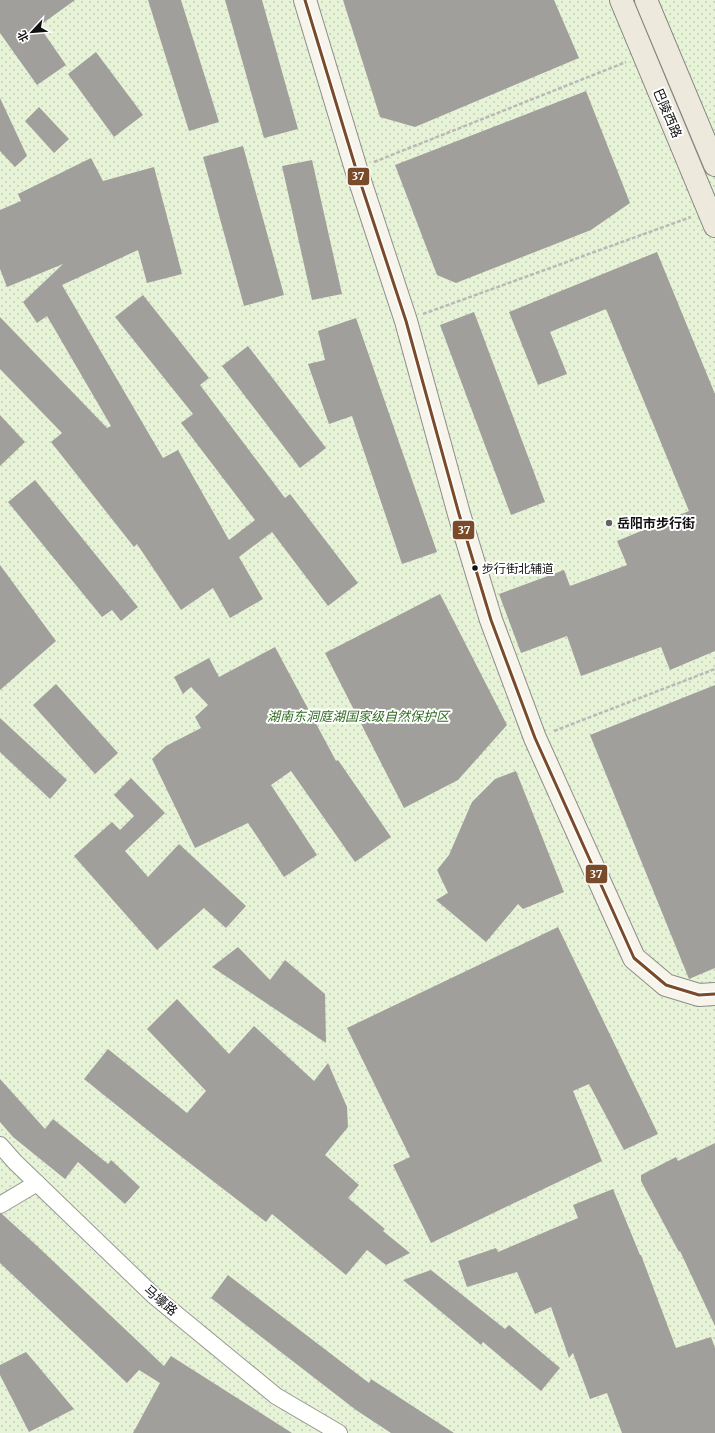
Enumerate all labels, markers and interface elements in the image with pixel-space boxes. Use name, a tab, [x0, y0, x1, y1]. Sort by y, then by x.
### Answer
north arrow	[12, 12, 52, 52]
text: 北	[14, 28, 32, 44]
street label: 巴陵西路	[650, 86, 686, 140]
line badge: 37	[347, 167, 370, 186]
text: 37	[352, 169, 365, 183]
place label: 岳阳市步行街	[617, 515, 695, 532]
marker: 岳阳市步行街	[604, 518, 614, 528]
line badge: 37	[452, 520, 475, 540]
text: 37	[458, 523, 471, 537]
place label: 步行街北辅道	[482, 561, 554, 576]
marker: 步行街北辅道	[470, 563, 480, 573]
park label: 湖南东洞庭湖国家级自然保护区	[267, 708, 451, 725]
line badge: 37	[585, 864, 608, 884]
text: 37	[590, 867, 603, 881]
street label: 马壕路	[140, 1281, 181, 1320]

